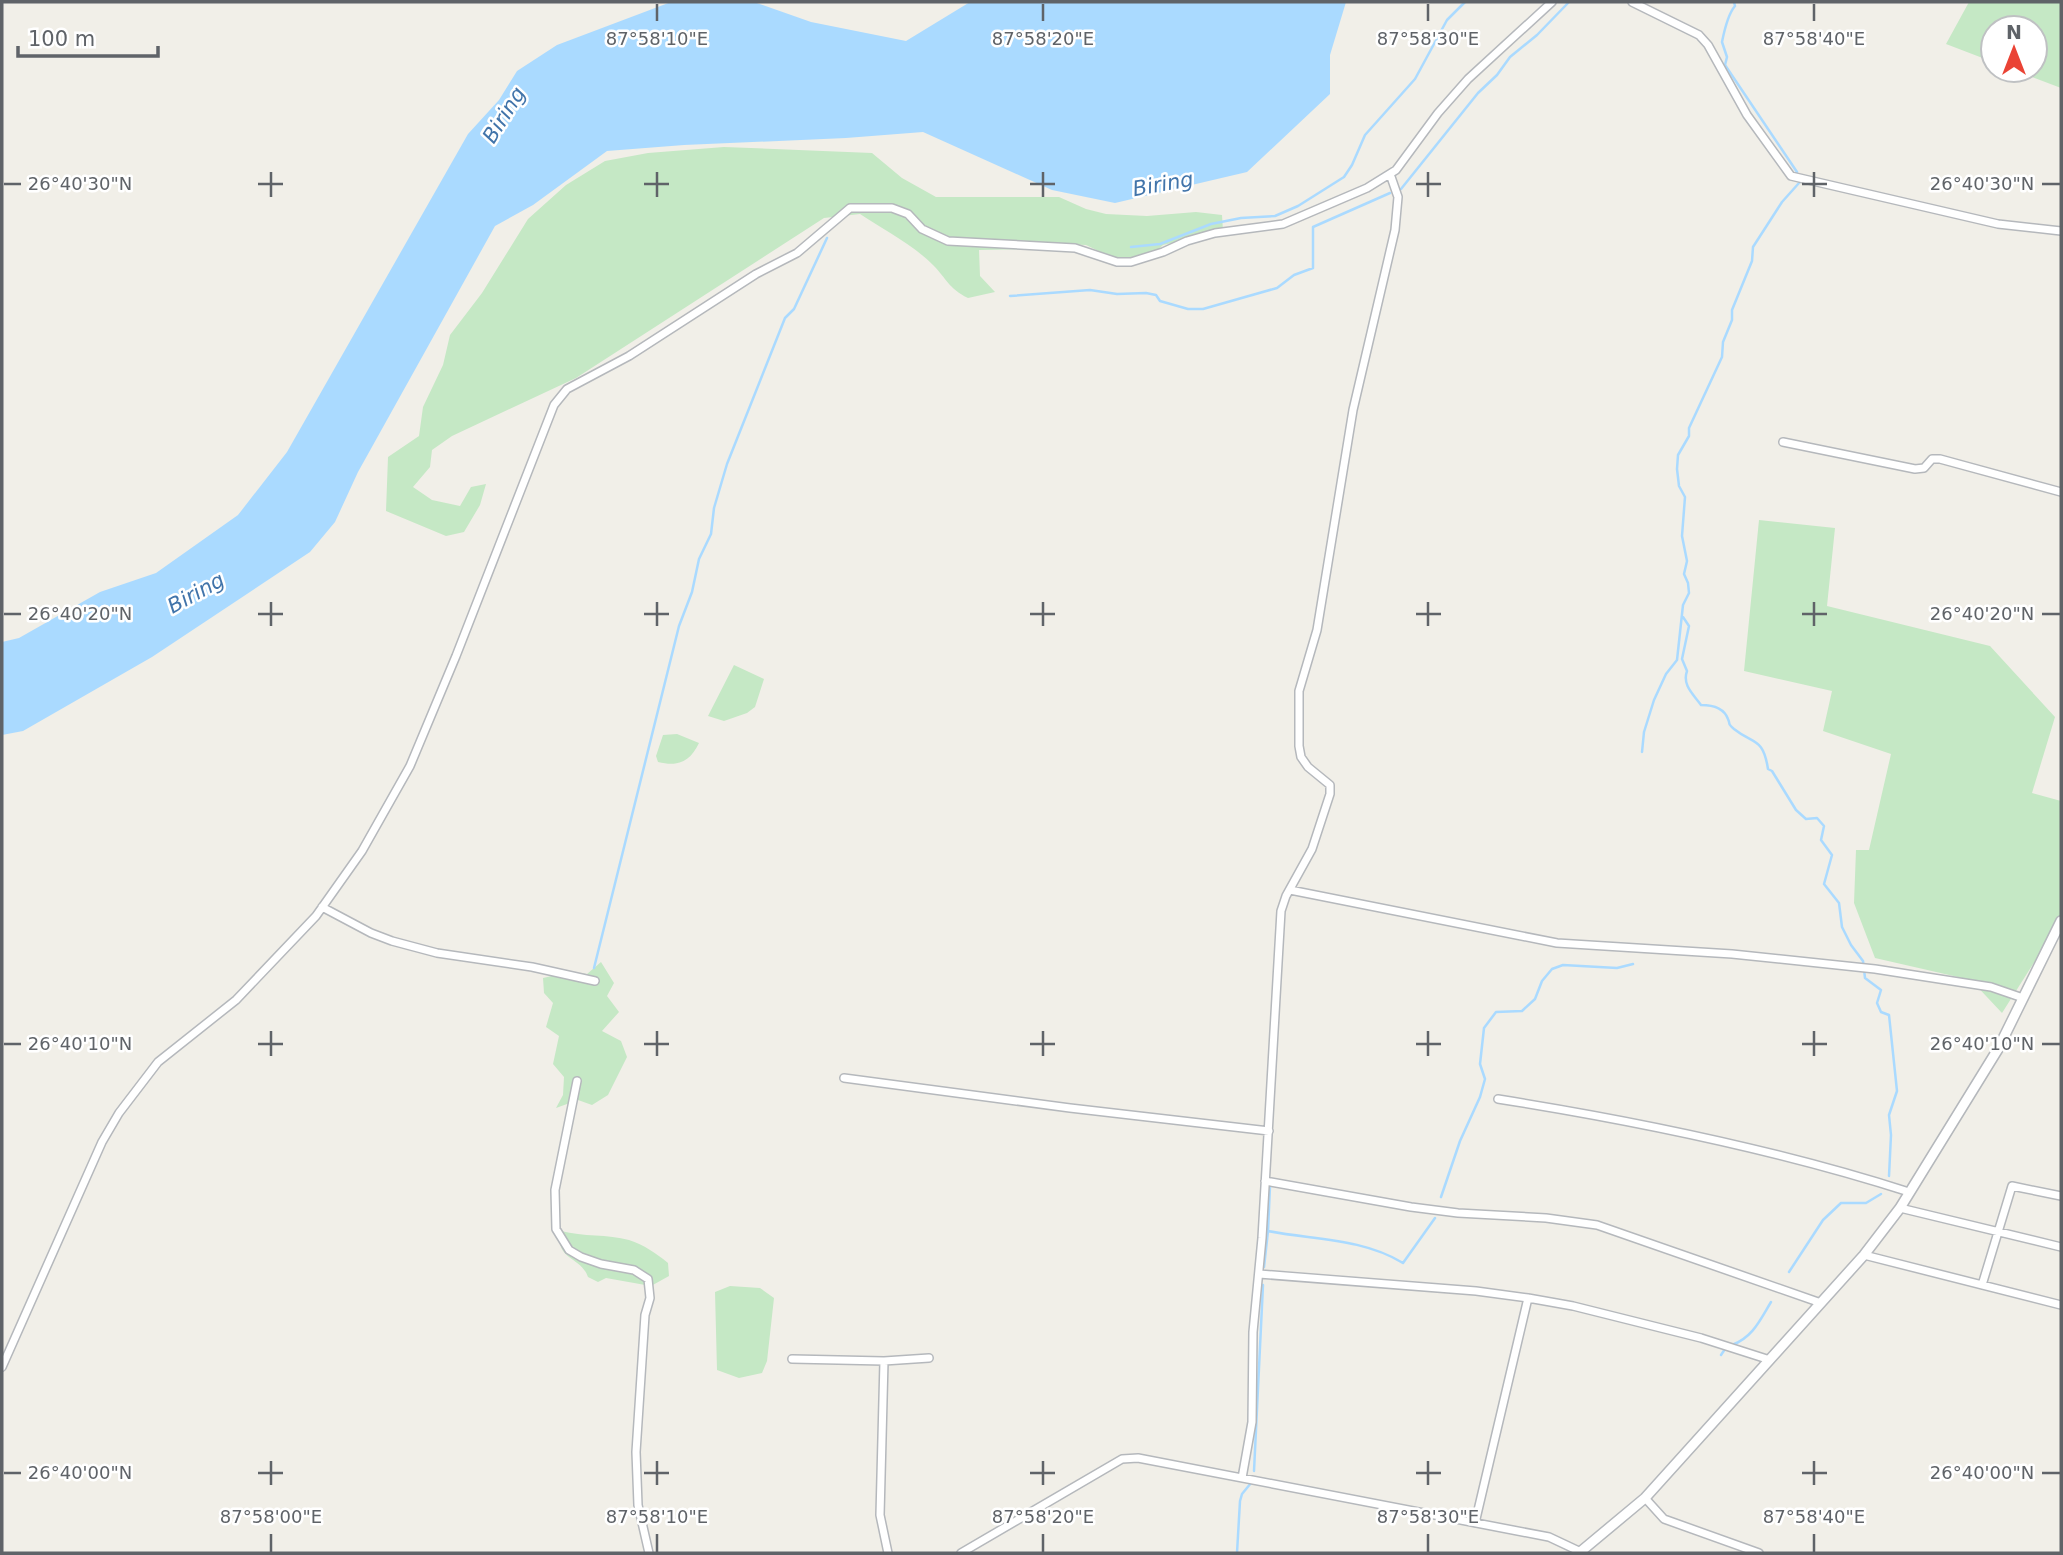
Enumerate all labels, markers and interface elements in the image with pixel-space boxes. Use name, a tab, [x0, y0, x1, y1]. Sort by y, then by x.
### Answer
scale bar	[18, 14, 158, 58]
north arrow	[1979, 14, 2049, 84]
text: N	[2006, 21, 2022, 43]
text: 100 m	[28, 27, 95, 51]
text: 87°58'10"E	[606, 28, 708, 49]
text: 87°58'20"E	[992, 28, 1094, 49]
text: 87°58'30"E	[1377, 28, 1479, 49]
text: 87°58'40"E	[1763, 28, 1865, 49]
water label: Biring	[478, 83, 530, 147]
water label: Biring	[1131, 167, 1195, 201]
text: 26°40'30"N	[28, 173, 132, 194]
text: 26°40'30"N	[1930, 173, 2034, 194]
water label: Biring	[163, 568, 229, 618]
text: 26°40'20"N	[28, 603, 132, 624]
text: 26°40'20"N	[1930, 603, 2034, 624]
text: 26°40'10"N	[28, 1033, 132, 1054]
text: 26°40'10"N	[1930, 1033, 2034, 1054]
text: 26°40'00"N	[28, 1462, 132, 1483]
text: 26°40'00"N	[1930, 1462, 2034, 1483]
text: 87°58'00"E	[220, 1506, 322, 1527]
text: 87°58'10"E	[606, 1506, 708, 1527]
text: 87°58'20"E	[992, 1506, 1094, 1527]
text: 87°58'30"E	[1377, 1506, 1479, 1527]
text: 87°58'40"E	[1763, 1506, 1865, 1527]

